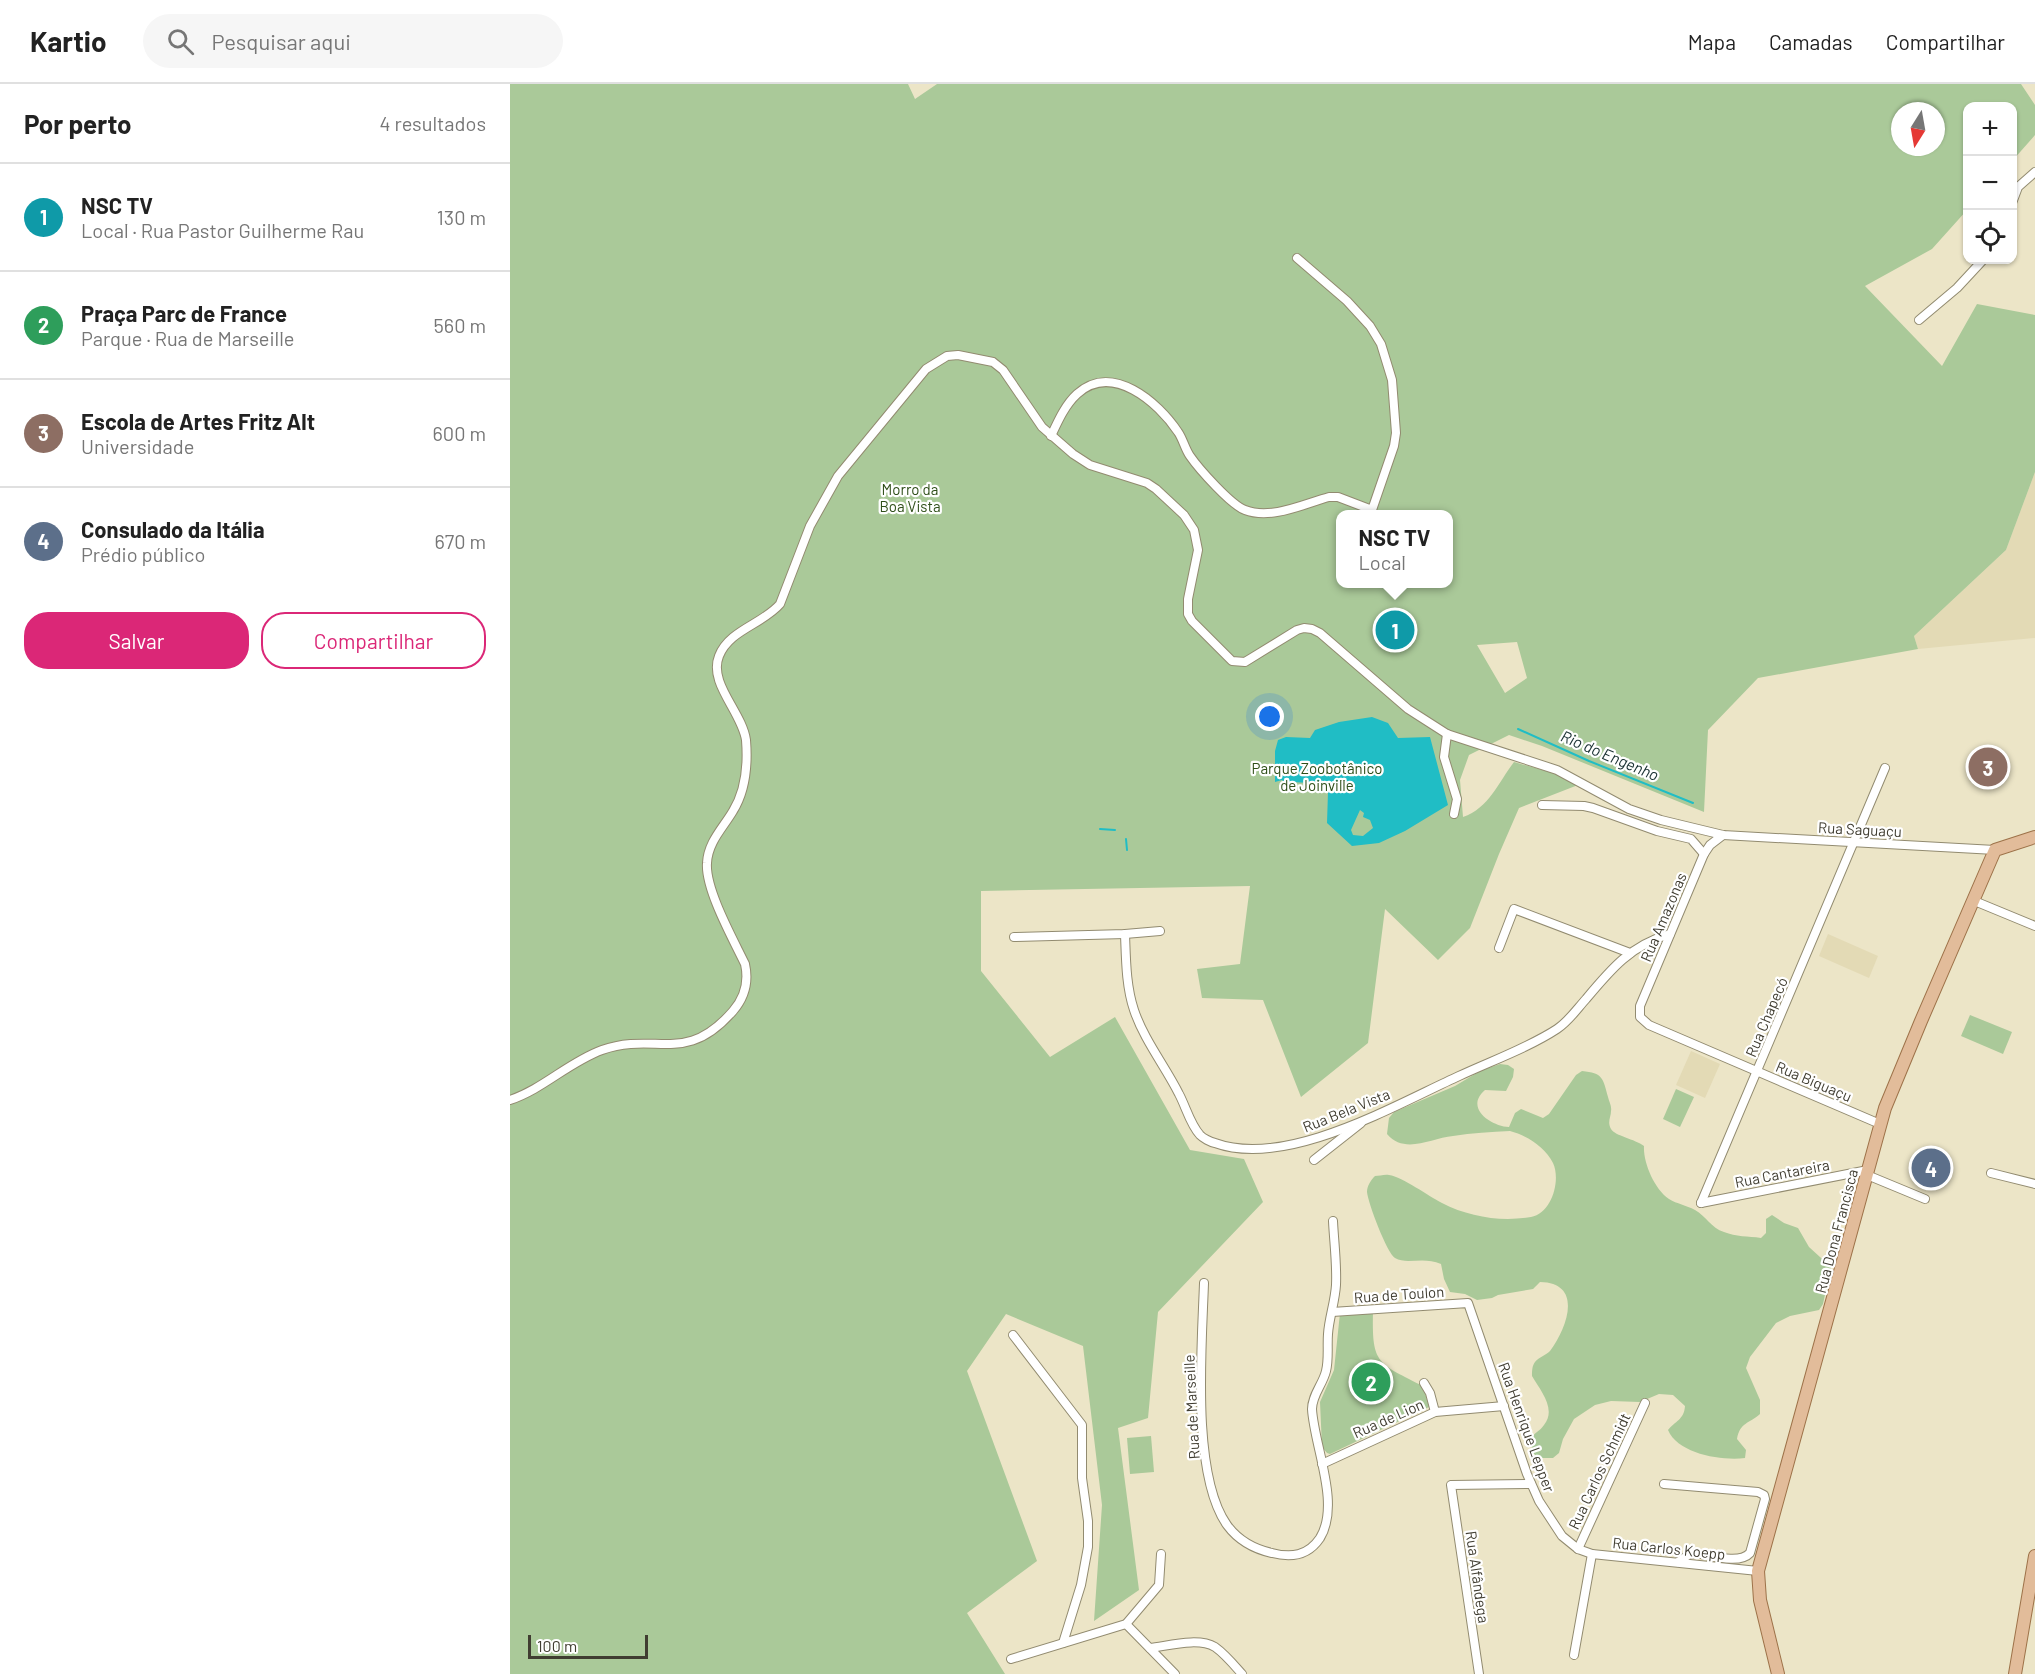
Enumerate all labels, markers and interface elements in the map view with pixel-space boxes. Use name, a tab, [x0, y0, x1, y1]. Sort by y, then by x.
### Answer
search box	[143, 14, 563, 68]
text: Kartio	[30, 24, 107, 58]
icon: search	[164, 25, 197, 58]
text: Pesquisar aqui	[212, 28, 351, 54]
text: Mapa	[1688, 29, 1736, 54]
text: Camadas	[1769, 29, 1853, 54]
text: Compartilhar	[1886, 29, 2005, 54]
north arrow	[1891, 102, 1945, 156]
map controls	[1963, 102, 2017, 264]
button: +	[1963, 102, 2017, 156]
text: Por perto	[24, 108, 132, 139]
text: 4 resultados	[379, 111, 486, 135]
button: −	[1963, 156, 2017, 210]
text: NSC TV	[81, 192, 153, 218]
text: 1	[40, 205, 47, 229]
text: 130 m	[437, 205, 486, 229]
button: locate	[1963, 210, 2017, 264]
text: Local · Rua Pastor Guilherme Rau	[81, 218, 364, 242]
text: Praça Parc de France	[81, 300, 287, 326]
text: 2	[38, 313, 49, 337]
text: 560 m	[434, 313, 486, 337]
text: Parque · Rua de Marseille	[81, 326, 294, 350]
text: Escola de Artes Fritz Alt	[81, 408, 315, 434]
text: 3	[38, 421, 49, 445]
text: 600 m	[433, 421, 486, 445]
text: Universidade	[81, 434, 194, 458]
park label: Morro da Boa Vista	[879, 480, 941, 515]
popup	[1336, 510, 1453, 588]
text: Consulado da Itália	[81, 516, 265, 542]
text: NSC TV	[1358, 524, 1431, 550]
text: 4	[37, 529, 50, 553]
text: 670 m	[434, 529, 486, 553]
text: Prédio público	[81, 542, 205, 566]
text: Local	[1358, 550, 1406, 574]
pin: 1	[1376, 608, 1414, 652]
button: Salvar	[24, 612, 249, 669]
button: Compartilhar	[261, 612, 486, 669]
your location	[1255, 702, 1284, 731]
water label: Rio do Engenho	[1558, 726, 1662, 784]
pin: 3	[1968, 744, 2008, 790]
park label: Parque Zoobotânico de Joinville	[1252, 759, 1382, 794]
street label: Rua Saguaçu	[1818, 818, 1902, 840]
street label: Rua Amazonas	[1636, 870, 1690, 964]
street label: Rua Chapecó	[1741, 974, 1791, 1060]
street label: Rua Biguaçu	[1773, 1057, 1855, 1105]
street label: Rua Bela Vista	[1300, 1084, 1392, 1136]
pin: 4	[1912, 1146, 1950, 1190]
street label: Rua Cantareira	[1733, 1155, 1831, 1191]
street label: Rua Dona Francisca	[1811, 1167, 1861, 1295]
street label: Rua de Toulon	[1353, 1282, 1445, 1306]
street label: Rua de Marseille	[1179, 1354, 1203, 1460]
pin: 2	[1352, 1360, 1390, 1404]
street label: Rua Henrique Lepper	[1495, 1360, 1559, 1495]
street label: Rua de Lion	[1350, 1394, 1426, 1442]
street label: Rua Carlos Schmidt	[1564, 1410, 1634, 1532]
street label: Rua Alfândega	[1463, 1530, 1493, 1624]
street label: Rua Carlos Koepp	[1612, 1533, 1726, 1563]
scale bar	[528, 1632, 648, 1660]
text: 100 m	[537, 1636, 577, 1655]

